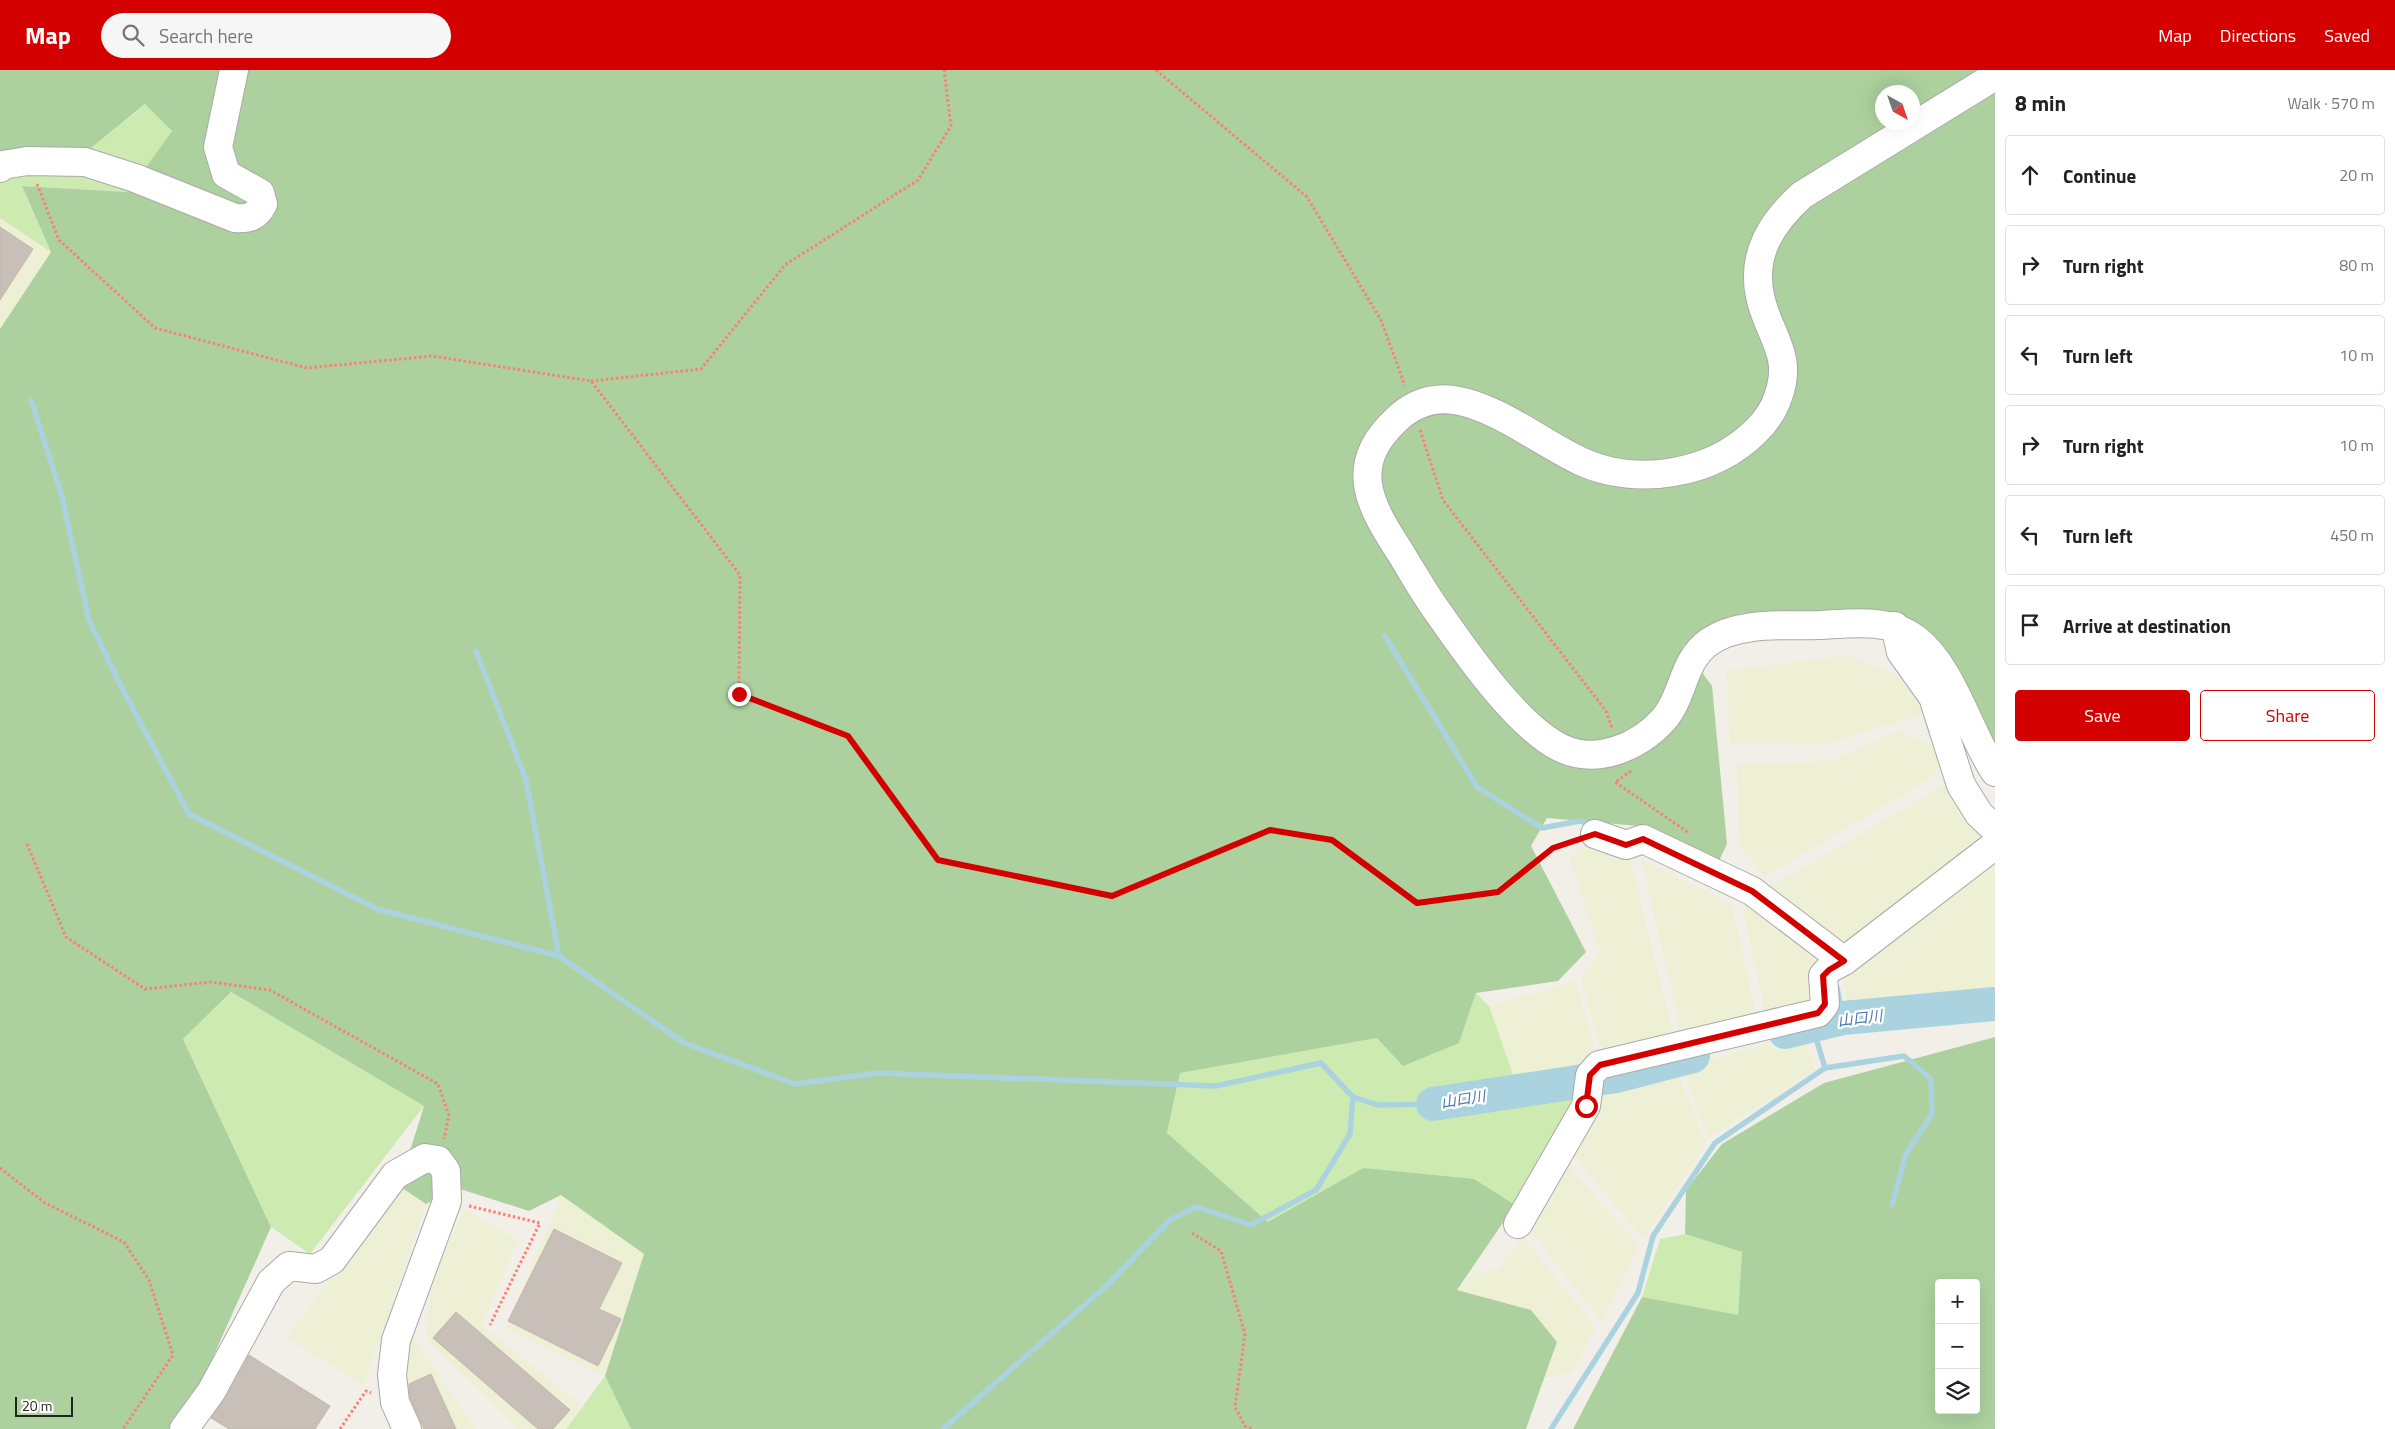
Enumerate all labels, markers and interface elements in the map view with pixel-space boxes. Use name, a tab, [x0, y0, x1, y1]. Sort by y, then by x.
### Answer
search box	[101, 13, 451, 58]
text: Map	[25, 17, 71, 53]
icon: search	[119, 21, 147, 49]
text: Search here	[159, 21, 253, 50]
text: Map	[2158, 22, 2192, 49]
text: Directions	[2220, 22, 2296, 49]
text: Saved	[2324, 22, 2370, 49]
north arrow	[1875, 85, 1920, 130]
text: 8 min	[2015, 87, 2066, 119]
text: Walk · 570 m	[2287, 91, 2375, 115]
icon: ahead	[2016, 161, 2044, 189]
text: Continue	[2063, 161, 2136, 190]
text: 20 m	[2339, 163, 2374, 187]
icon: right	[2016, 251, 2044, 279]
text: Turn right	[2063, 251, 2144, 280]
text: 80 m	[2339, 253, 2374, 277]
icon: left	[2016, 341, 2044, 369]
text: Turn left	[2063, 341, 2133, 370]
text: 10 m	[2339, 343, 2374, 367]
icon: right	[2016, 431, 2044, 459]
text: Turn right	[2063, 431, 2144, 460]
text: 10 m	[2339, 433, 2374, 457]
icon: left	[2016, 521, 2044, 549]
text: Turn left	[2063, 521, 2133, 550]
text: 450 m	[2330, 523, 2374, 547]
icon: arrive	[2016, 611, 2044, 639]
text: Arrive at destination	[2063, 611, 2231, 640]
route end	[728, 683, 751, 706]
button: Save	[2015, 690, 2190, 741]
button: Share	[2200, 690, 2375, 741]
water label: 山口川	[1836, 1004, 1886, 1032]
water label: 山口川	[1439, 1084, 1489, 1114]
route start	[1575, 1095, 1598, 1118]
map controls	[1935, 1279, 1980, 1414]
button: +	[1935, 1279, 1980, 1324]
button: −	[1935, 1324, 1980, 1369]
button: layers	[1935, 1369, 1980, 1414]
scale bar	[15, 1394, 72, 1417]
text: 20 m	[22, 1395, 52, 1416]

